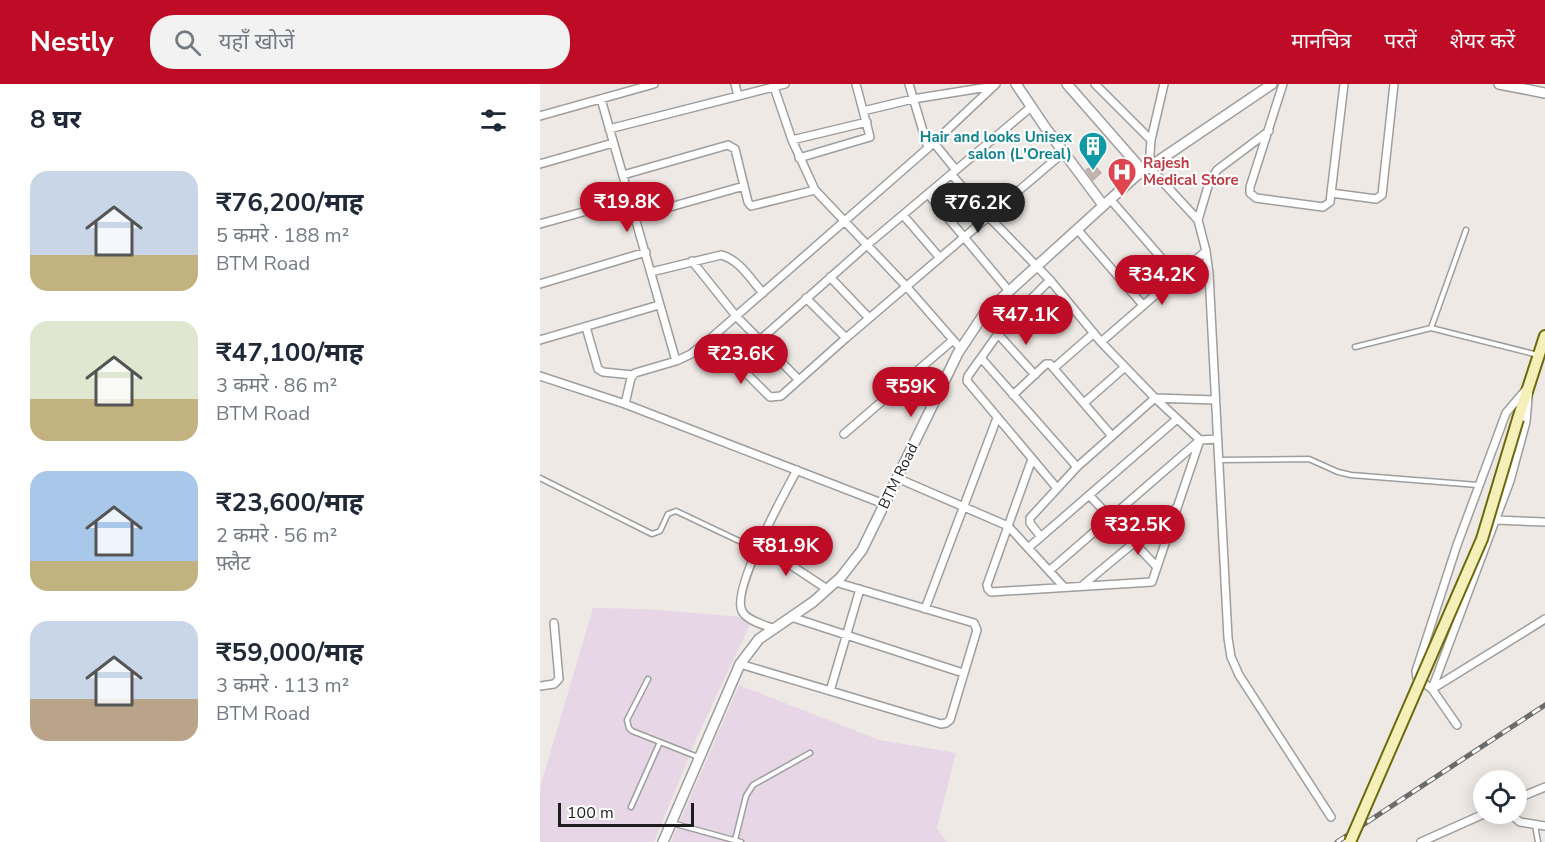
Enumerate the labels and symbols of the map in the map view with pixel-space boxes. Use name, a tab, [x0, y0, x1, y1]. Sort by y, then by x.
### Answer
place label: Hair and looks Unisex salon (L'Oreal)	[920, 127, 1073, 164]
building icon: Hair and looks Unisex salon (L'Oreal)	[1077, 130, 1109, 172]
place label: Rajesh Medical Store	[1143, 153, 1239, 190]
hospital icon: Rajesh Medical Store	[1106, 156, 1138, 198]
pin: ₹19.8K	[578, 182, 676, 233]
pin: ₹76.2K	[929, 183, 1027, 234]
pin: ₹34.2K	[1113, 255, 1211, 306]
pin: ₹47.1K	[977, 295, 1075, 346]
pin: ₹23.6K	[692, 334, 790, 385]
pin: ₹59K	[875, 367, 947, 418]
street label: BTM Road	[874, 440, 922, 512]
pin: ₹32.5K	[1089, 505, 1187, 556]
pin: ₹81.9K	[737, 526, 835, 577]
scale bar	[558, 800, 694, 828]

